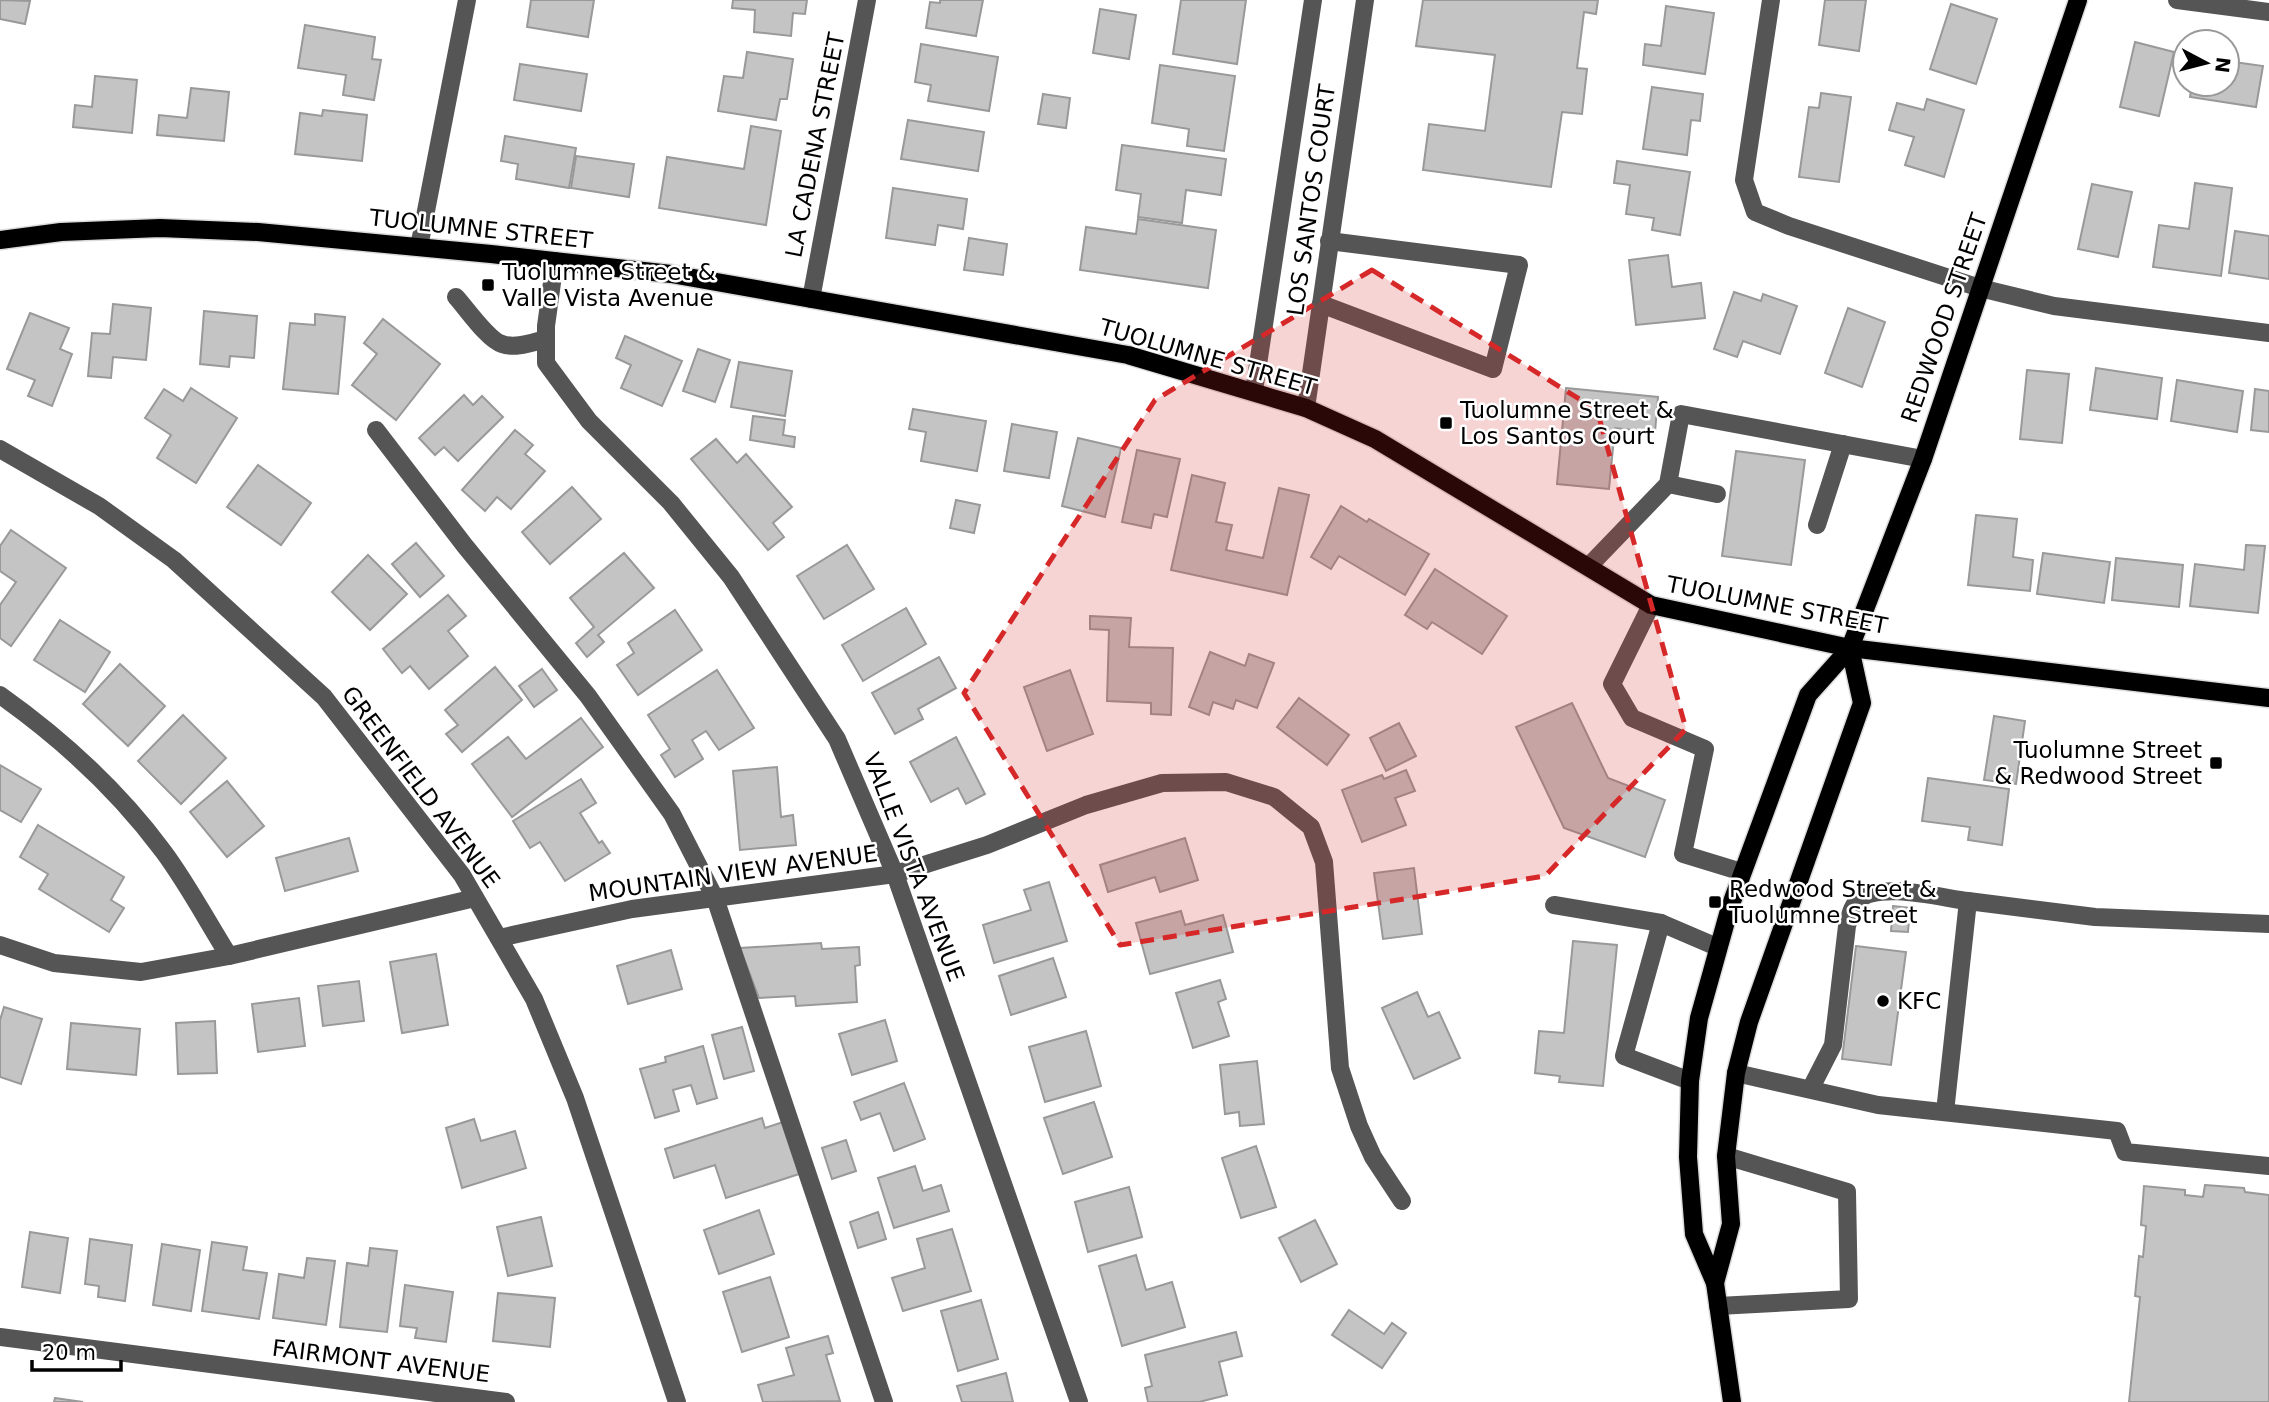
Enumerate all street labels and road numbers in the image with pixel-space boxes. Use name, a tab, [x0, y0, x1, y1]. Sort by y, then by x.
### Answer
street label: LA CADENA STREET	[780, 29, 850, 260]
street label: LOS SANTOS COURT	[1282, 82, 1340, 317]
street label: TUOLUMNE STREET	[367, 204, 595, 254]
street label: REDWOOD STREET	[1896, 209, 1992, 426]
street label: TUOLUMNE STREET	[1096, 313, 1320, 401]
street label: TUOLUMNE STREET	[1664, 571, 1890, 639]
street label: GREENFIELD AVENUE	[337, 681, 505, 893]
street label: VALLE VISTA AVENUE	[858, 749, 970, 985]
street label: MOUNTAIN VIEW AVENUE	[587, 840, 879, 906]
street label: FAIRMONT AVENUE	[271, 1335, 491, 1387]

